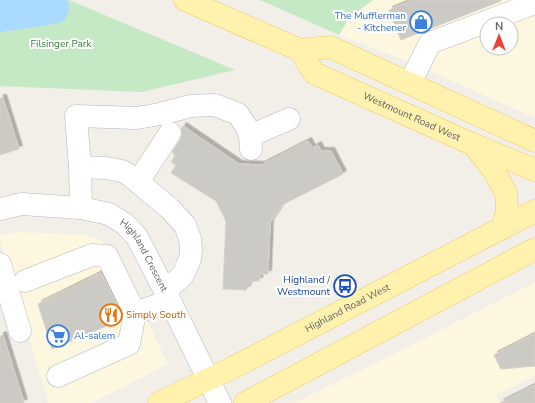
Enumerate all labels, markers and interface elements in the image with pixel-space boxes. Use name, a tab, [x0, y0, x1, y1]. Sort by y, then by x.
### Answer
place label: The Mufflerman - Kitchener	[334, 9, 406, 35]
shop icon: The Mufflerman - Kitchener	[408, 9, 434, 35]
north arrow	[479, 16, 519, 56]
text: N	[495, 19, 503, 34]
park label: Filsinger Park	[31, 37, 92, 51]
street label: Westmount Road West	[361, 89, 463, 145]
street label: Highland Crescent	[117, 215, 171, 295]
place label: Highland / Westmount	[277, 273, 331, 299]
bus stop icon: Highland / Westmount	[332, 273, 358, 299]
street label: Highland Road West	[303, 280, 393, 336]
restaurant icon: Simply South	[98, 302, 124, 328]
place label: Simply South	[126, 308, 186, 322]
supermarket icon: Al-salem	[45, 323, 71, 349]
place label: Al-salem	[74, 329, 115, 343]

